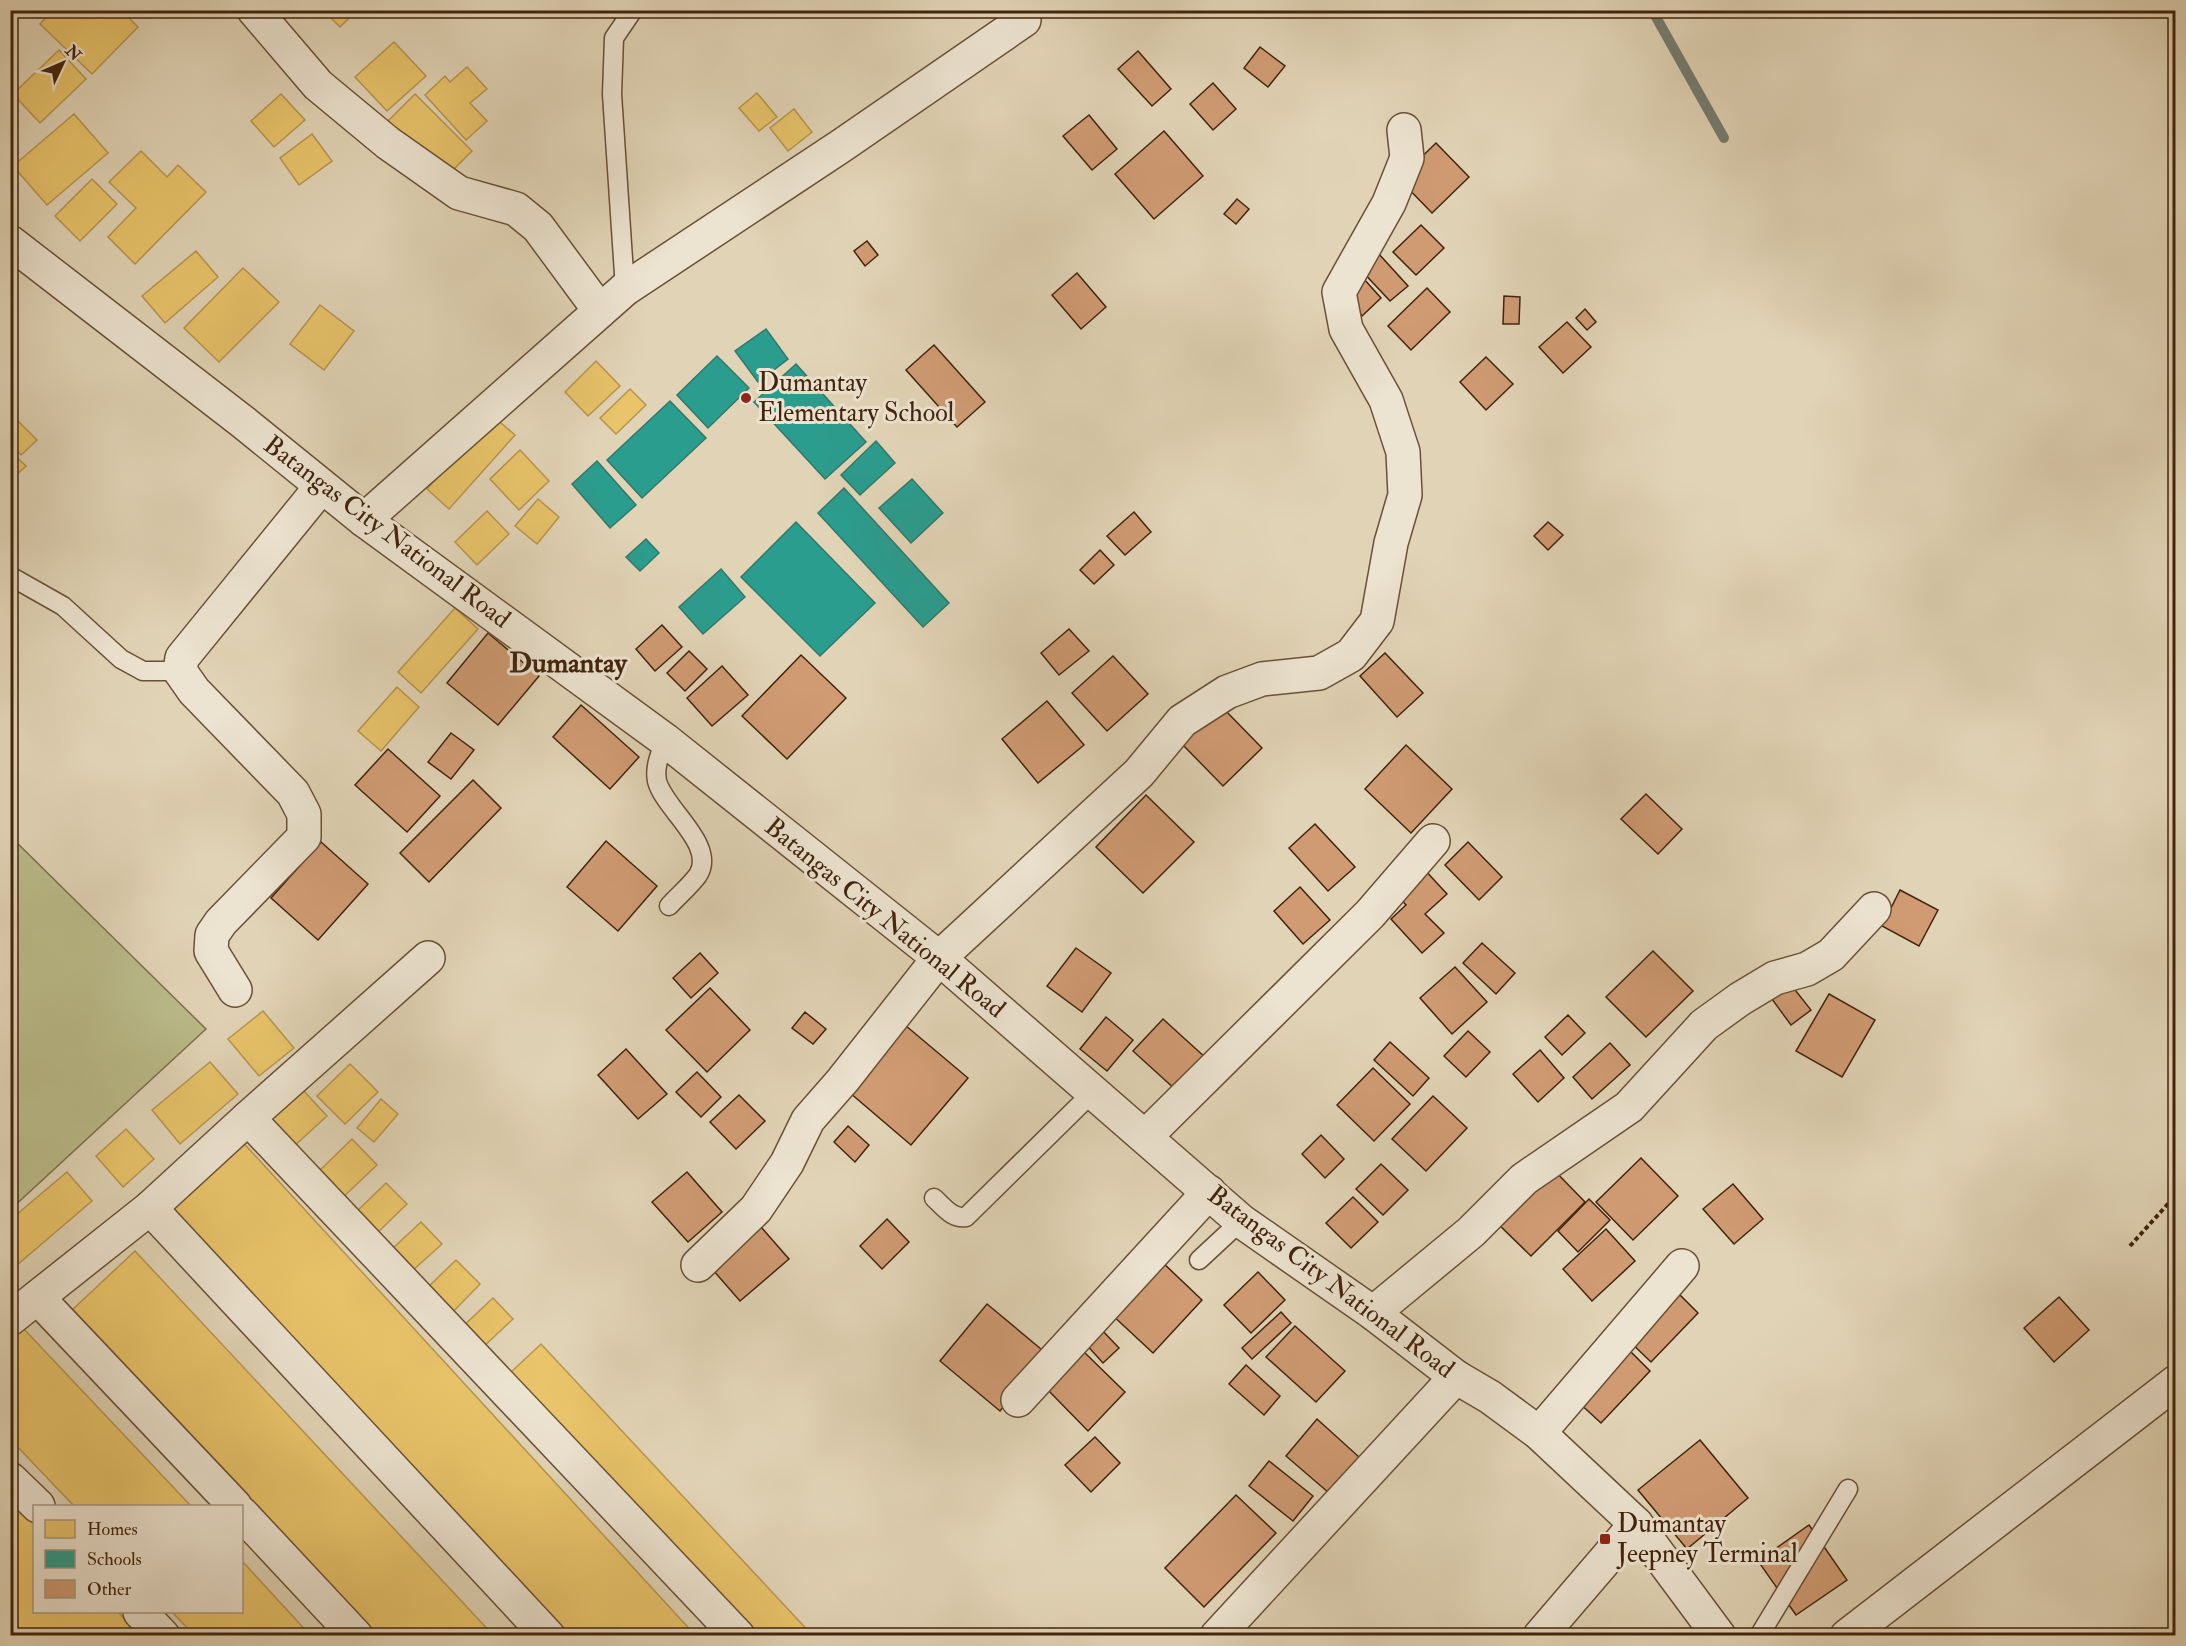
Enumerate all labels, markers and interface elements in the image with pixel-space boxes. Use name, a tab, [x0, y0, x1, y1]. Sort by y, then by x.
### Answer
north arrow	[33, 33, 93, 93]
text: N	[60, 40, 86, 66]
place label: Dumantay Elementary School	[758, 367, 955, 429]
marker: Dumantay Elementary School	[739, 391, 753, 405]
street label: Batangas City National Road	[257, 429, 517, 635]
district label: Dumantay	[509, 646, 628, 681]
street label: Batangas City National Road	[758, 811, 1012, 1025]
street label: Batangas City National Road	[1201, 1179, 1461, 1385]
legend	[33, 1505, 243, 1613]
place label: Dumantay Jeepney Terminal	[1616, 1508, 1798, 1571]
text: Homes	[87, 1518, 138, 1541]
marker: Dumantay Jeepney Terminal	[1598, 1532, 1612, 1546]
text: Schools	[87, 1548, 142, 1571]
text: Other	[87, 1578, 131, 1601]

